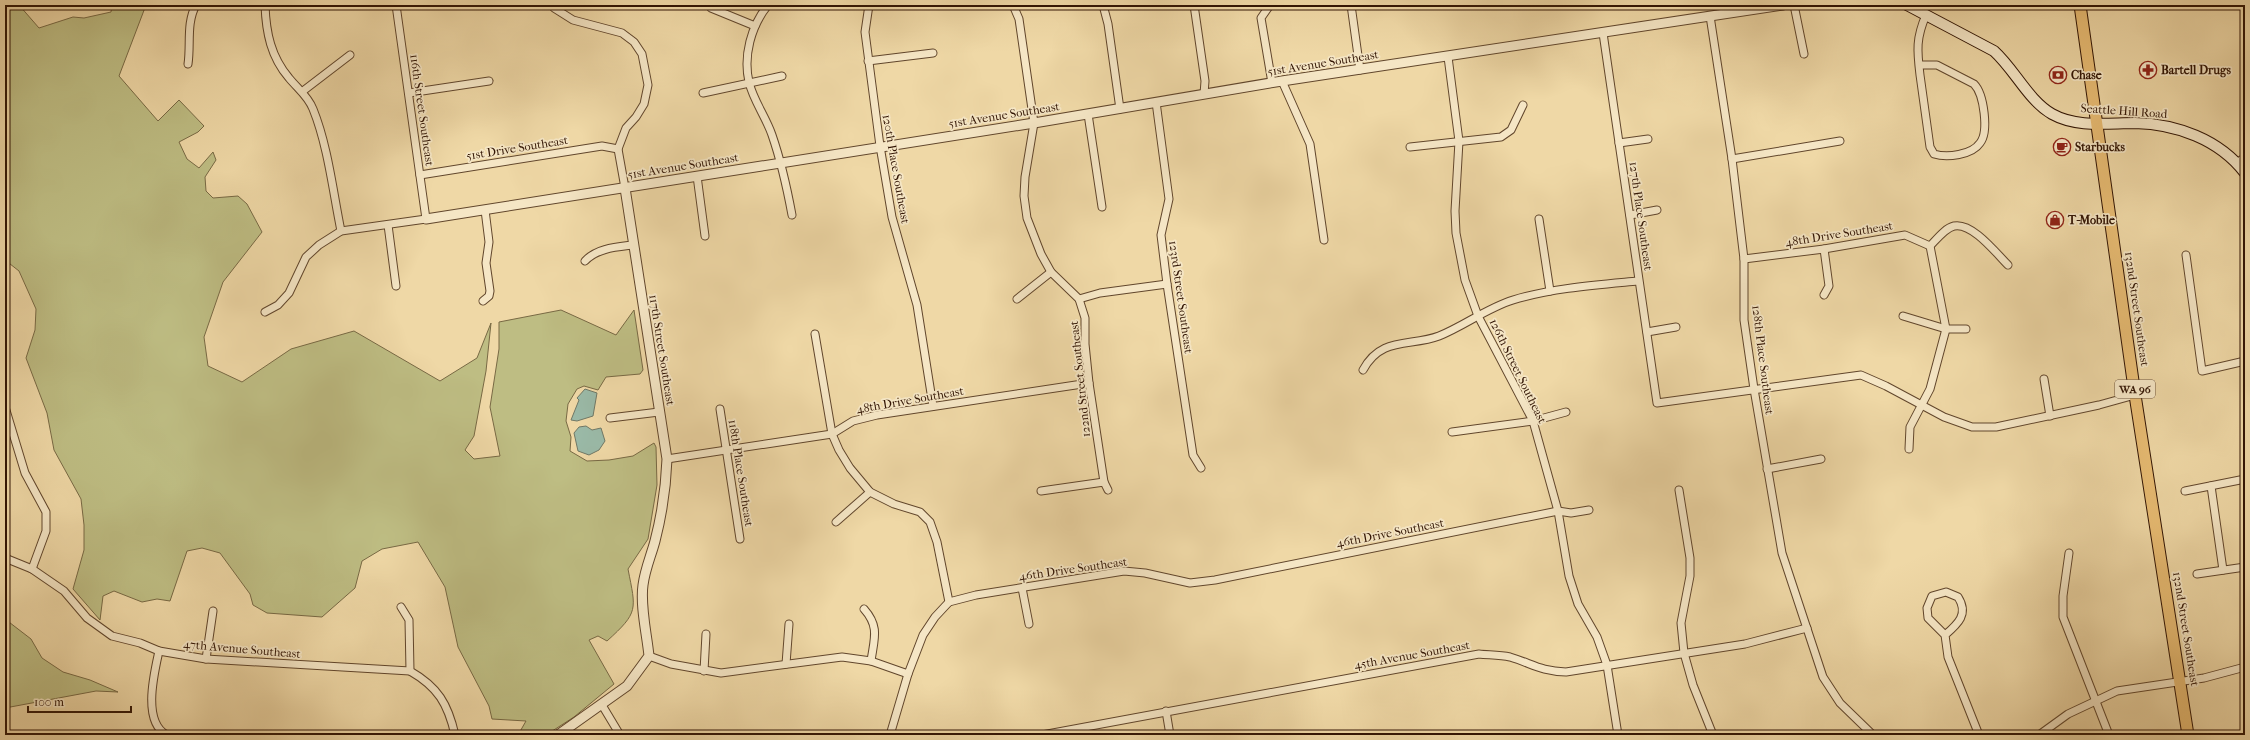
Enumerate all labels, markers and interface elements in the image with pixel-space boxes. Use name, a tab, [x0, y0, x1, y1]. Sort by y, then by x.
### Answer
street label: 51st Avenue Southeast	[1267, 47, 1380, 79]
street label: 116th Street Southeast	[407, 53, 437, 168]
pharmacy icon: Bartell Drugs	[2138, 60, 2158, 80]
place label: Bartell Drugs	[2161, 63, 2231, 78]
bank icon: Chase	[2048, 65, 2068, 85]
place label: Chase	[2071, 68, 2102, 82]
street label: 51st Avenue Southeast	[948, 99, 1061, 131]
street label: Seattle Hill Road	[2080, 101, 2168, 121]
street label: 120th Place Southeast	[879, 113, 913, 225]
street label: 51st Drive Southeast	[465, 133, 570, 163]
cafe icon: Starbucks	[2052, 137, 2072, 157]
place label: Starbucks	[2075, 140, 2125, 154]
street label: 51st Avenue Southeast	[627, 150, 740, 182]
street label: 127th Place Southeast	[1626, 161, 1656, 272]
shop icon: T-Mobile	[2045, 210, 2065, 230]
place label: T-Mobile	[2067, 213, 2115, 227]
street label: 48th Drive Southeast	[1784, 218, 1894, 249]
street label: 123rd Street Southeast	[1166, 240, 1196, 355]
street label: 132nd Street Southeast	[2122, 251, 2152, 368]
street label: 117th Street Southeast	[646, 293, 678, 407]
street label: 128th Place Southeast	[1749, 305, 1777, 416]
street label: 126th Street Southeast	[1487, 316, 1550, 426]
street label: 122nd Street Southeast	[1067, 319, 1093, 438]
road number: WA 96	[2115, 380, 2155, 398]
street label: 48th Drive Southeast	[855, 384, 965, 416]
street label: 118th Place Southeast	[726, 418, 756, 528]
street label: 46th Drive Southeast	[1335, 516, 1446, 550]
street label: 46th Drive Southeast	[1018, 554, 1129, 584]
street label: 132nd Street Southeast	[2170, 571, 2202, 688]
street label: 47th Avenue Southeast	[183, 637, 302, 661]
street label: 45th Avenue Southeast	[1353, 638, 1471, 672]
scale bar	[28, 688, 131, 714]
text: 100 m	[34, 695, 64, 709]

